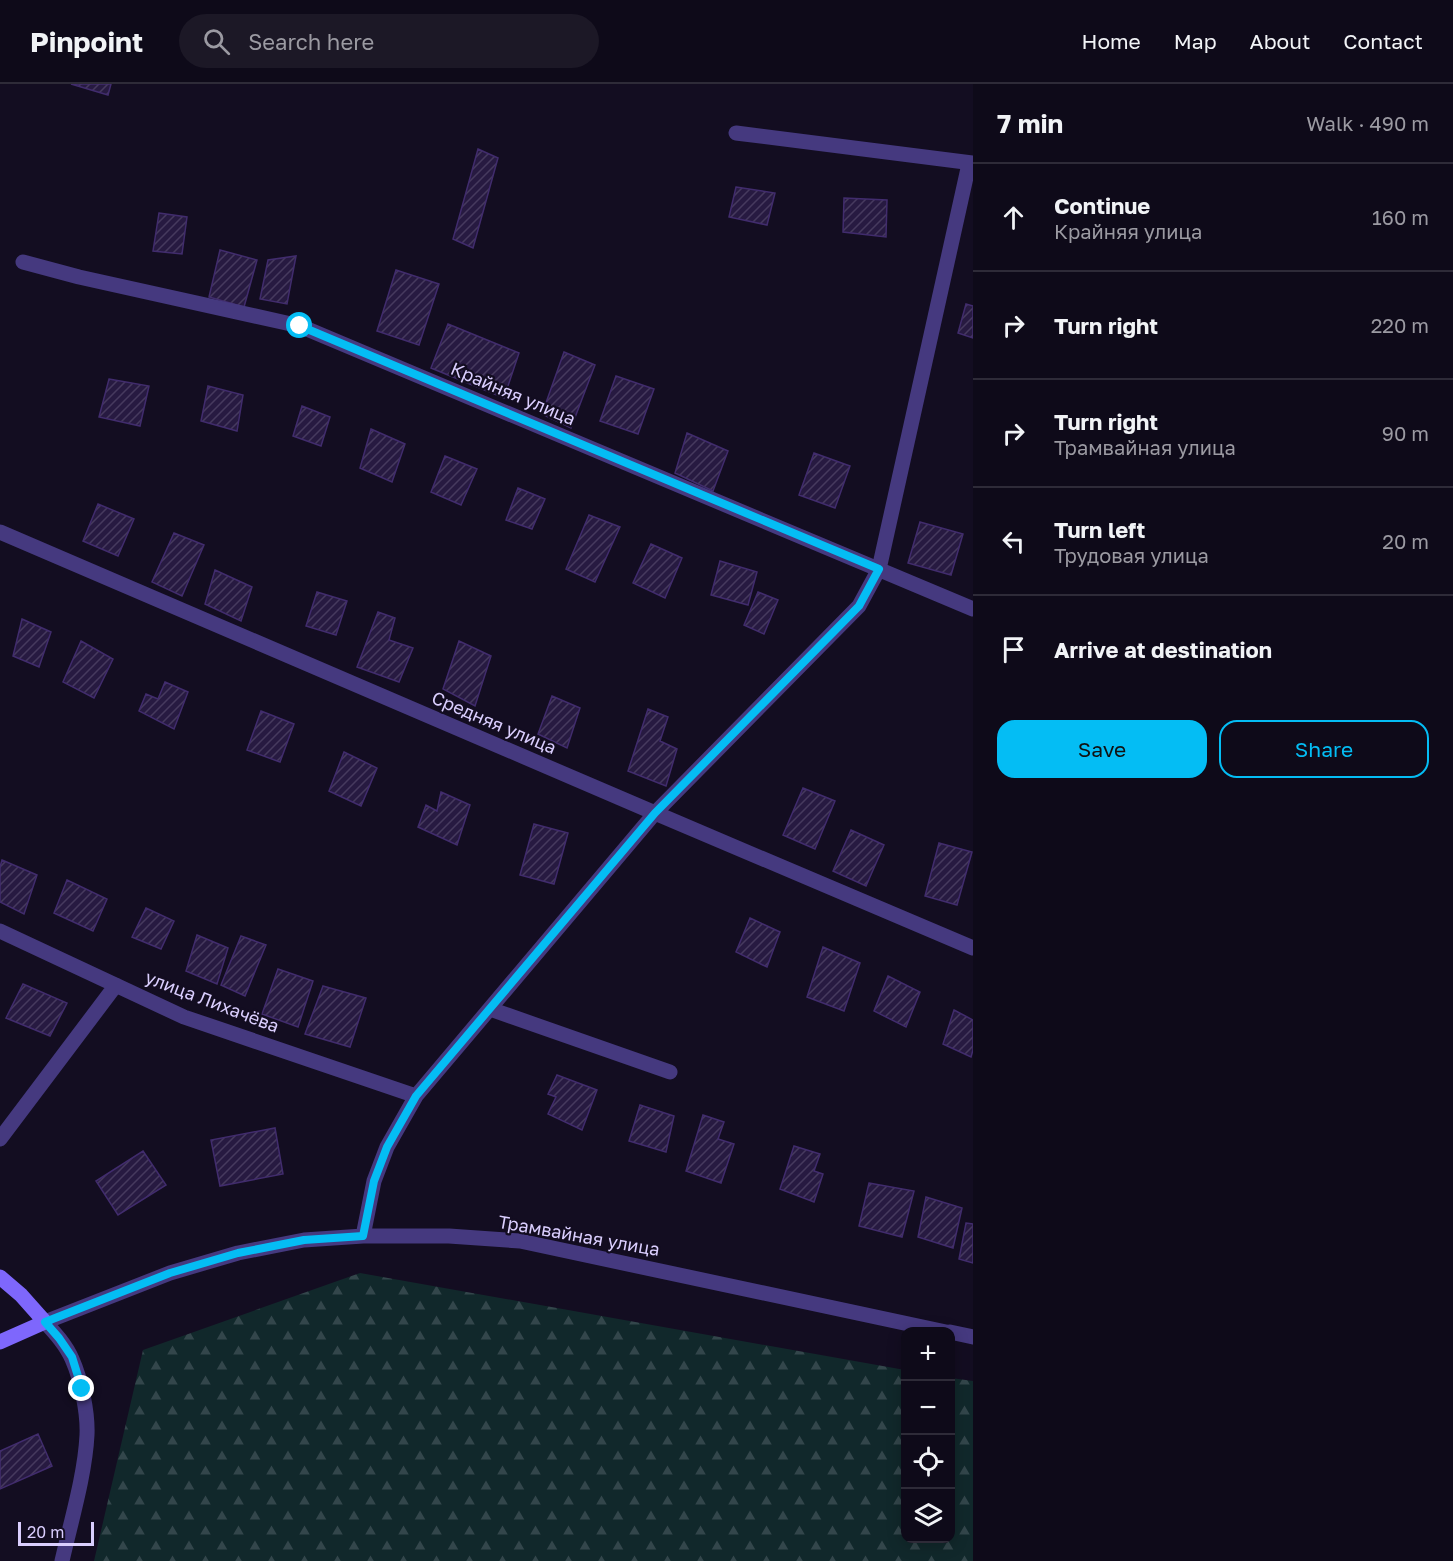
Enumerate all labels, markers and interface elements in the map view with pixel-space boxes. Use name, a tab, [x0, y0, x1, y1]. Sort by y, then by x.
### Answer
search box	[179, 14, 599, 68]
text: Pinpoint	[30, 25, 143, 58]
icon: search	[200, 25, 233, 58]
text: Search here	[248, 28, 374, 55]
text: Home	[1081, 28, 1141, 54]
text: Map	[1174, 28, 1217, 54]
text: About	[1250, 28, 1310, 54]
text: Contact	[1343, 28, 1423, 54]
text: 7 min	[997, 108, 1063, 139]
text: Walk · 490 m	[1306, 111, 1429, 135]
text: Continue	[1054, 192, 1150, 219]
icon: ahead	[997, 201, 1030, 234]
text: 160 m	[1372, 205, 1429, 229]
text: Крайняя улица	[1054, 219, 1202, 243]
icon: right	[997, 309, 1030, 342]
route start	[286, 312, 312, 338]
text: Turn right	[1054, 312, 1158, 339]
text: 220 m	[1371, 313, 1429, 337]
street label: Крайняя улица	[448, 357, 579, 429]
text: Turn right	[1054, 408, 1158, 435]
icon: right	[997, 417, 1030, 450]
text: 90 m	[1382, 421, 1429, 445]
text: Трамвайная улица	[1054, 435, 1236, 459]
text: Turn left	[1054, 516, 1145, 543]
icon: left	[997, 525, 1030, 558]
text: 20 m	[1382, 529, 1429, 553]
text: Трудовая улица	[1054, 543, 1209, 567]
icon: arrive	[997, 633, 1030, 666]
text: Arrive at destination	[1054, 636, 1272, 663]
street label: Средняя улица	[429, 686, 560, 758]
button: Save	[997, 720, 1207, 778]
button: Share	[1219, 720, 1429, 778]
street label: улица Лихачёва	[142, 965, 282, 1037]
street label: Трамвайная улица	[497, 1210, 662, 1260]
map controls	[901, 1327, 955, 1543]
button: +	[901, 1327, 955, 1381]
route end	[68, 1375, 94, 1401]
button: −	[901, 1381, 955, 1435]
button: locate	[901, 1435, 955, 1489]
button: layers	[901, 1489, 955, 1543]
scale bar	[18, 1519, 94, 1546]
text: 20 m	[27, 1522, 64, 1542]

